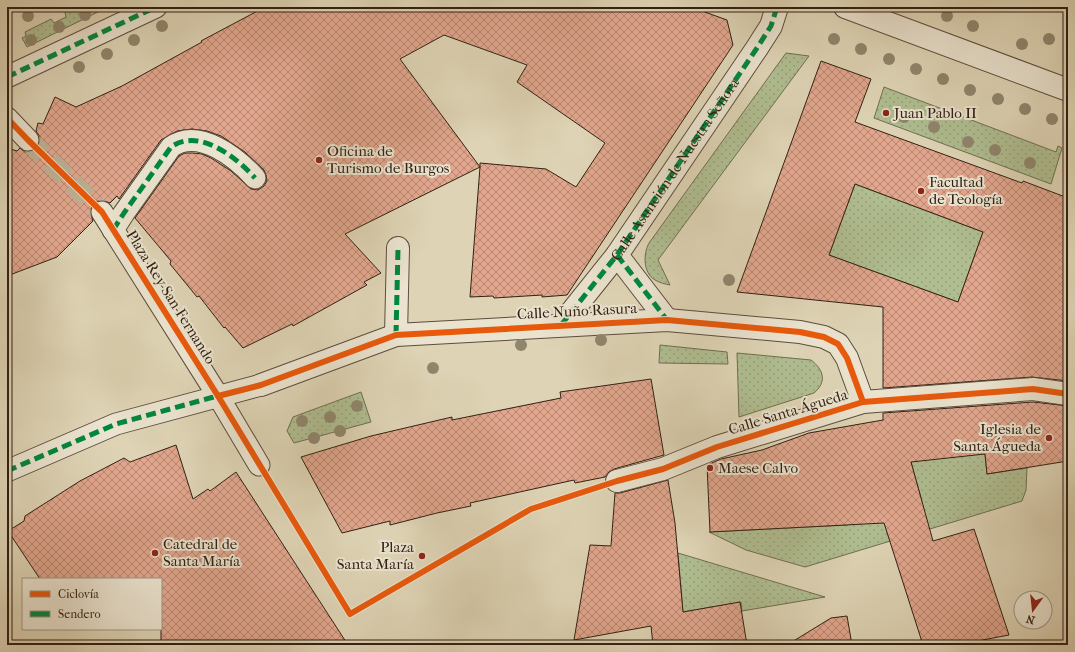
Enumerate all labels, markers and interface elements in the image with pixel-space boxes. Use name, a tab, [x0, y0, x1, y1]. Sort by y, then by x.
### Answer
street label: Calle Asunción de Nuestra Señora	[607, 74, 744, 264]
place label: Juan Pablo II	[893, 104, 977, 122]
marker: Juan Pablo II	[881, 108, 891, 118]
place label: Oficina de Turismo de Burgos	[327, 142, 450, 177]
marker: Oficina de Turismo de Burgos	[314, 155, 324, 165]
place label: Facultad de Teología	[929, 173, 1004, 208]
marker: Facultad de Teología	[916, 186, 926, 196]
street label: Plaza Rey San Fernando	[122, 227, 220, 368]
street label: Calle Nuño Rasura	[516, 299, 639, 323]
street label: Calle Santa Águeda	[726, 385, 851, 439]
place label: Iglesia de Santa Águeda	[953, 420, 1042, 455]
marker: Iglesia de Santa Águeda	[1044, 433, 1054, 443]
place label: Maese Calvo	[718, 459, 798, 477]
marker: Maese Calvo	[705, 463, 715, 473]
place label: Catedral de Santa María	[163, 535, 241, 570]
place label: Plaza Santa María	[337, 538, 415, 573]
marker: Catedral de Santa María	[150, 548, 160, 558]
marker: Plaza Santa María	[417, 551, 427, 561]
legend	[22, 578, 162, 630]
text: Ciclovía	[58, 587, 99, 601]
north arrow	[1013, 590, 1053, 630]
text: Sendero	[58, 607, 101, 621]
text: N	[1024, 612, 1036, 627]

